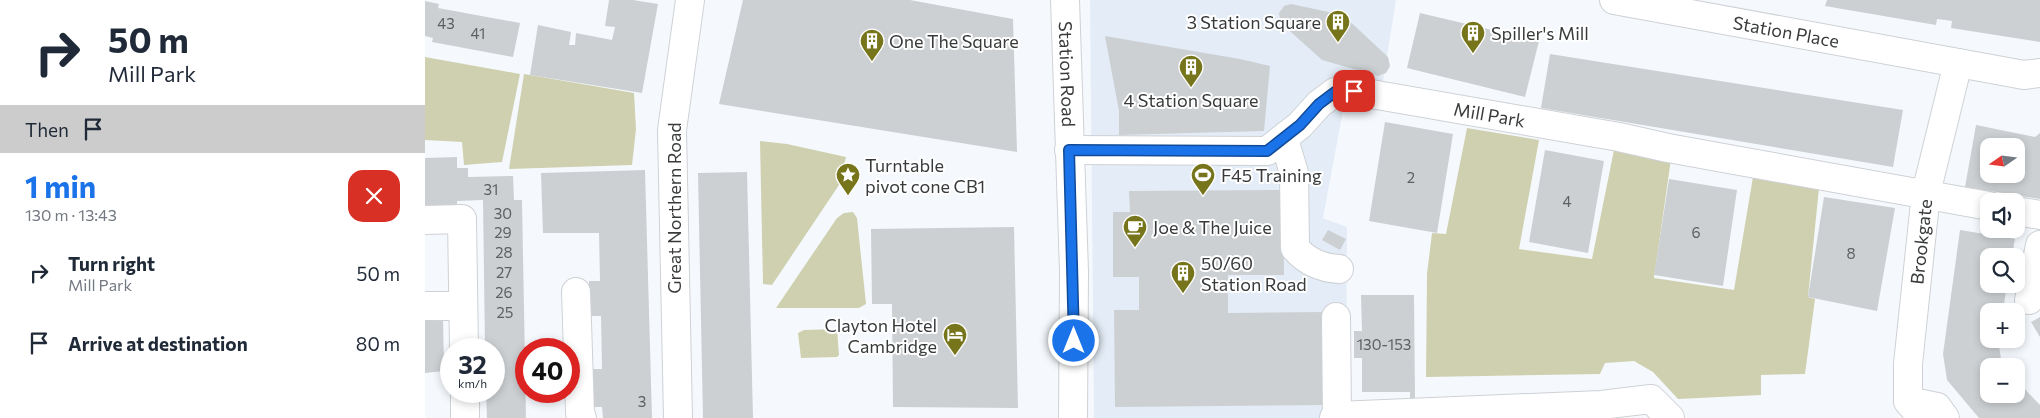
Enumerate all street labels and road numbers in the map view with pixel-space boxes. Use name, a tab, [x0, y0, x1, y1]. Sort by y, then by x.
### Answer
street label: Station Place	[1731, 11, 1841, 52]
street label: Station Road	[1055, 21, 1080, 127]
street label: Mill Park	[1452, 98, 1527, 132]
street label: Great Northern Road	[663, 122, 685, 294]
street label: Brookgate	[1905, 198, 1936, 285]

